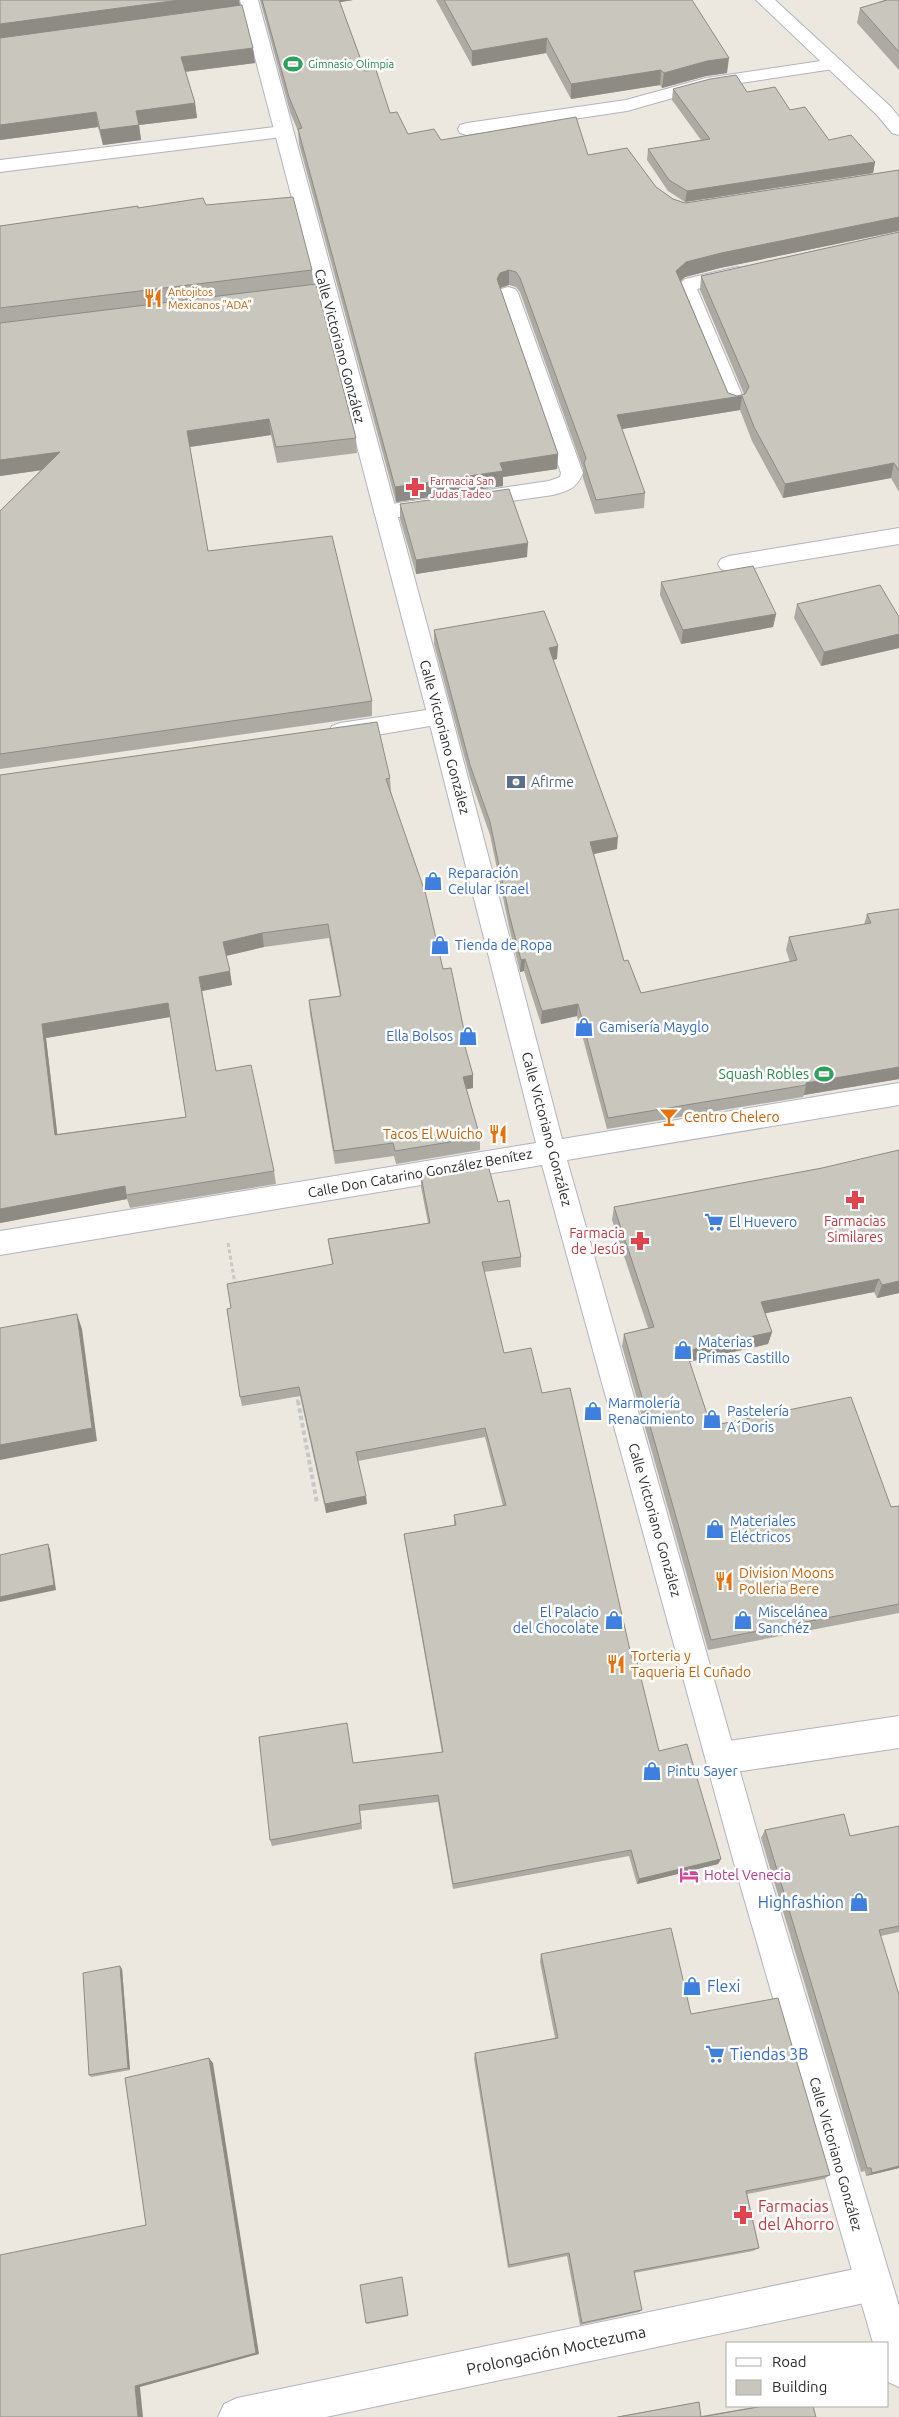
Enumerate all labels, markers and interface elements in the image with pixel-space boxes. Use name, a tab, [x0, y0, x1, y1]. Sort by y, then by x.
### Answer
sports icon: Gimnasio Olimpia	[282, 53, 304, 75]
place label: Gimnasio Olimpia	[308, 58, 394, 70]
street label: Calle Victoriano González	[312, 267, 368, 425]
place label: Antojitos Mexicanos "ADA"	[168, 286, 252, 311]
restaurant icon: Antojitos Mexicanos "ADA"	[142, 287, 164, 309]
place label: Farmacia San Judas Tadeo	[430, 475, 494, 500]
pharmacy icon: Farmacia San Judas Tadeo	[404, 476, 426, 498]
street label: Calle Victoriano González	[417, 658, 473, 816]
bank icon: Afirme	[505, 771, 527, 793]
place label: Afirme	[531, 774, 574, 790]
place label: Reparación Celular Israel	[448, 865, 529, 897]
shop icon: Reparación Celular Israel	[422, 870, 444, 892]
shop icon: Tienda de Ropa	[429, 934, 451, 956]
place label: Tienda de Ropa	[455, 937, 552, 953]
shop icon: Camisería Mayglo	[573, 1016, 595, 1038]
place label: Camisería Mayglo	[599, 1019, 709, 1035]
shop icon: Ella Bolsos	[457, 1025, 479, 1047]
place label: Ella Bolsos	[386, 1028, 453, 1044]
street label: Calle Victoriano González	[519, 1050, 575, 1208]
sports icon: Squash Robles	[813, 1063, 835, 1085]
place label: Squash Robles	[718, 1066, 809, 1082]
bar icon: Centro Chelero	[658, 1106, 680, 1128]
place label: Centro Chelero	[684, 1109, 780, 1125]
restaurant icon: Tacos El Wuicho	[487, 1123, 509, 1145]
place label: Tacos El Wuicho	[383, 1126, 483, 1142]
street label: Calle Don Catarino González Benítez	[307, 1145, 533, 1201]
pharmacy icon: Farmacias Similares	[844, 1189, 866, 1211]
supermarket icon: El Huevero	[703, 1211, 725, 1233]
place label: Farmacias Similares	[824, 1213, 886, 1245]
place label: El Huevero	[729, 1214, 797, 1230]
place label: Farmacia de Jesús	[569, 1225, 625, 1257]
pharmacy icon: Farmacia de Jesús	[629, 1230, 651, 1252]
place label: Materias Primas Castillo	[698, 1334, 790, 1366]
shop icon: Materias Primas Castillo	[672, 1339, 694, 1361]
place label: Marmolería Renacimiento	[608, 1395, 694, 1427]
shop icon: Marmolería Renacimiento	[582, 1400, 604, 1422]
place label: Pastelería A´Doris	[727, 1403, 789, 1435]
shop icon: Pastelería A´Doris	[701, 1408, 723, 1430]
street label: Calle Victoriano González	[625, 1441, 685, 1599]
place label: Materiales Eléctricos	[730, 1513, 796, 1545]
shop icon: Materiales Eléctricos	[704, 1518, 726, 1540]
place label: Division Moons Polleria Bere	[739, 1565, 834, 1597]
restaurant icon: Division Moons Polleria Bere	[713, 1570, 735, 1592]
place label: El Palacio del Chocolate	[513, 1604, 599, 1636]
place label: Miscelánea Sanchéz	[758, 1604, 828, 1636]
shop icon: El Palacio del Chocolate	[603, 1609, 625, 1631]
shop icon: Miscelánea Sanchéz	[732, 1609, 754, 1631]
place label: Torteria y Taqueria El Cuñado	[631, 1648, 751, 1680]
restaurant icon: Torteria y Taqueria El Cuñado	[605, 1653, 627, 1675]
shop icon: Pintu Sayer	[641, 1760, 663, 1782]
place label: Pintu Sayer	[667, 1763, 738, 1779]
hotel icon: Hotel Venecia	[678, 1864, 700, 1886]
place label: Hotel Venecia	[704, 1867, 791, 1883]
shop icon: Highfashion	[848, 1891, 870, 1913]
place label: Highfashion	[758, 1893, 844, 1911]
shop icon: Flexi	[681, 1975, 703, 1997]
place label: Flexi	[707, 1977, 740, 1995]
supermarket icon: Tiendas 3B	[704, 2043, 726, 2065]
place label: Tiendas 3B	[730, 2045, 808, 2063]
street label: Calle Victoriano González	[806, 2075, 866, 2233]
place label: Farmacias del Ahorro	[758, 2197, 834, 2233]
pharmacy icon: Farmacias del Ahorro	[732, 2204, 754, 2226]
street label: Prolongación Moctezuma	[465, 2322, 647, 2378]
legend	[726, 2342, 889, 2407]
text: Road	[772, 2353, 807, 2370]
text: Building	[772, 2378, 827, 2395]

